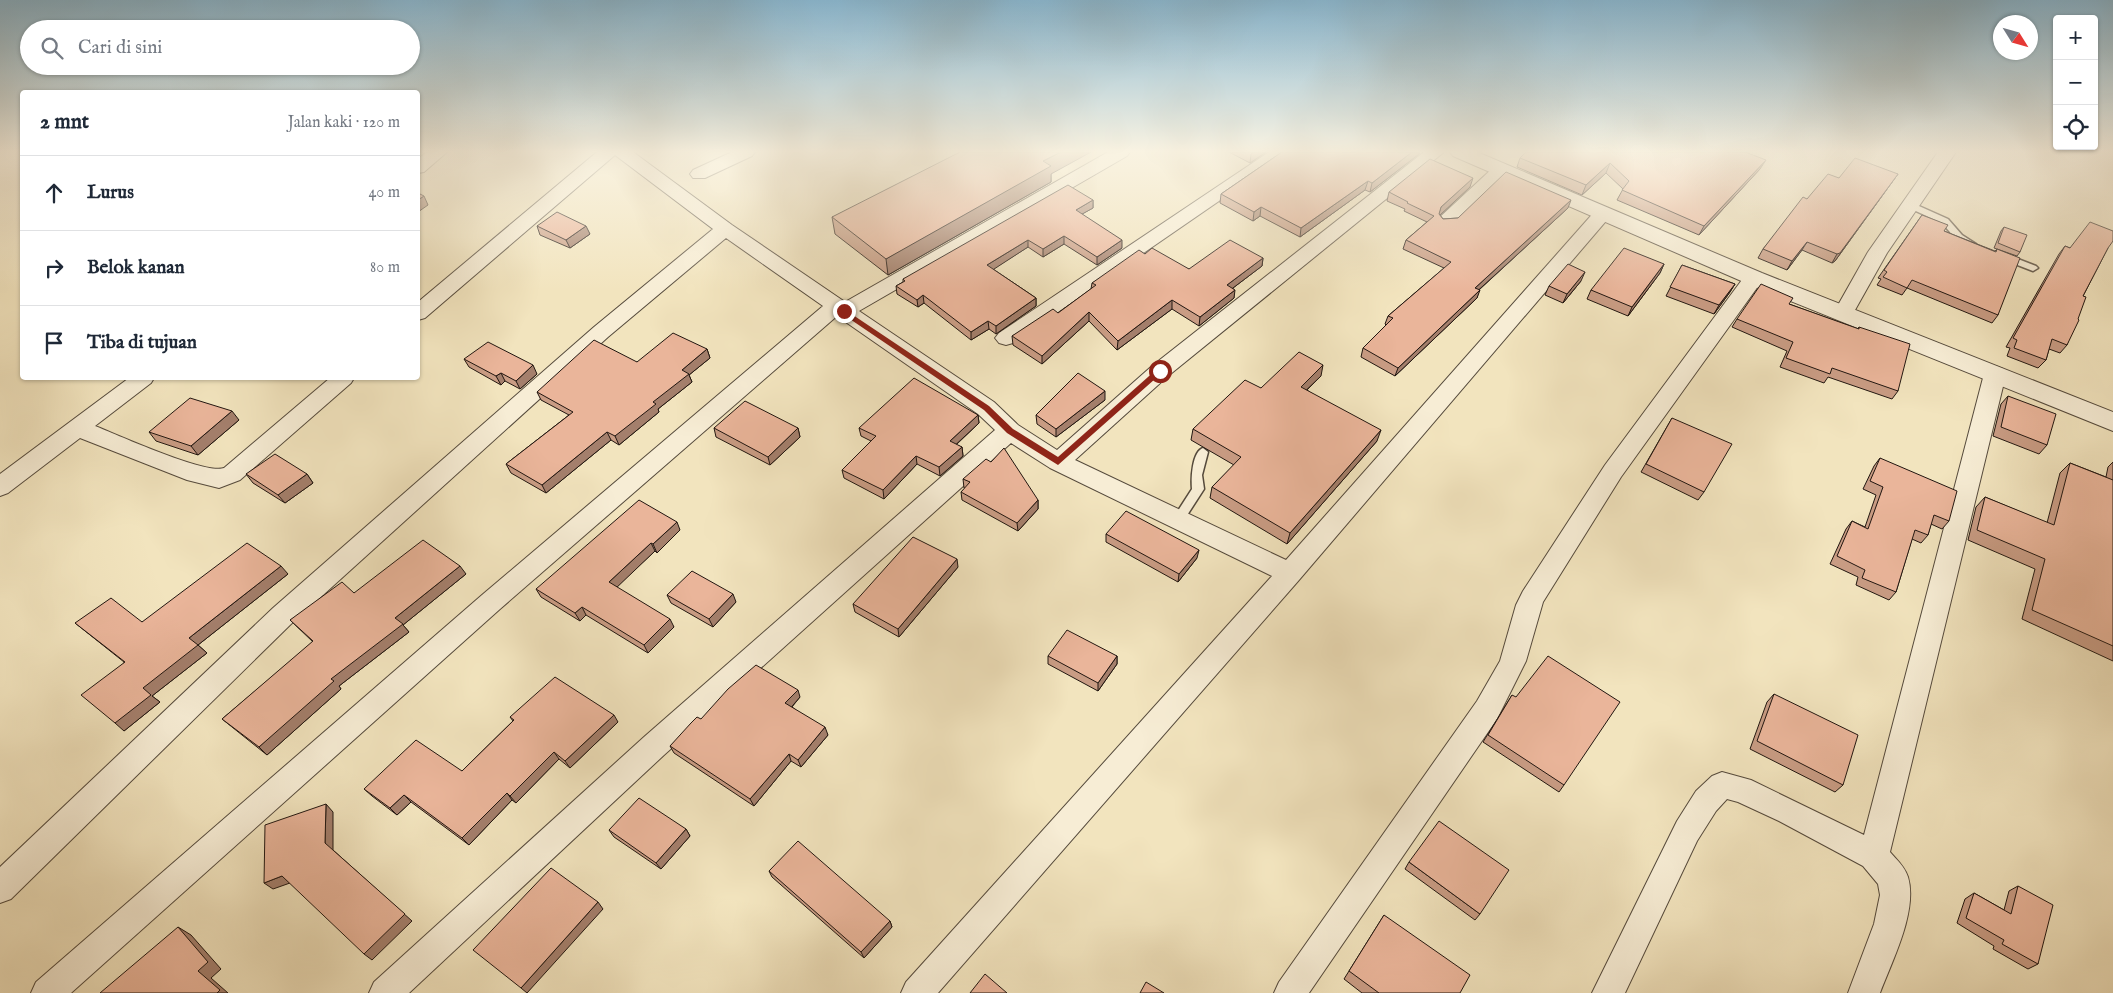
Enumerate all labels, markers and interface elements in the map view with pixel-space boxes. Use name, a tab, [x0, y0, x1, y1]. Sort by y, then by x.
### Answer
north arrow	[1993, 15, 2038, 60]
map controls	[2053, 15, 2098, 150]
button: +	[2053, 15, 2098, 60]
search box	[20, 20, 420, 75]
icon: search	[38, 34, 66, 62]
text: Cari di sini	[78, 36, 162, 60]
button: −	[2053, 60, 2098, 105]
button: locate	[2053, 105, 2098, 150]
text: 2 mnt	[40, 109, 89, 136]
text: Jalan kaki · 120 m	[288, 113, 400, 133]
icon: ahead	[40, 179, 68, 207]
text: Lurus	[87, 181, 134, 205]
text: 40 m	[368, 183, 400, 203]
icon: right	[40, 254, 68, 282]
text: Belok kanan	[87, 256, 185, 280]
text: 80 m	[370, 258, 400, 278]
route end	[833, 300, 856, 323]
icon: arrive	[40, 329, 68, 357]
text: Tiba di tujuan	[87, 331, 197, 355]
route start	[1149, 360, 1172, 383]

